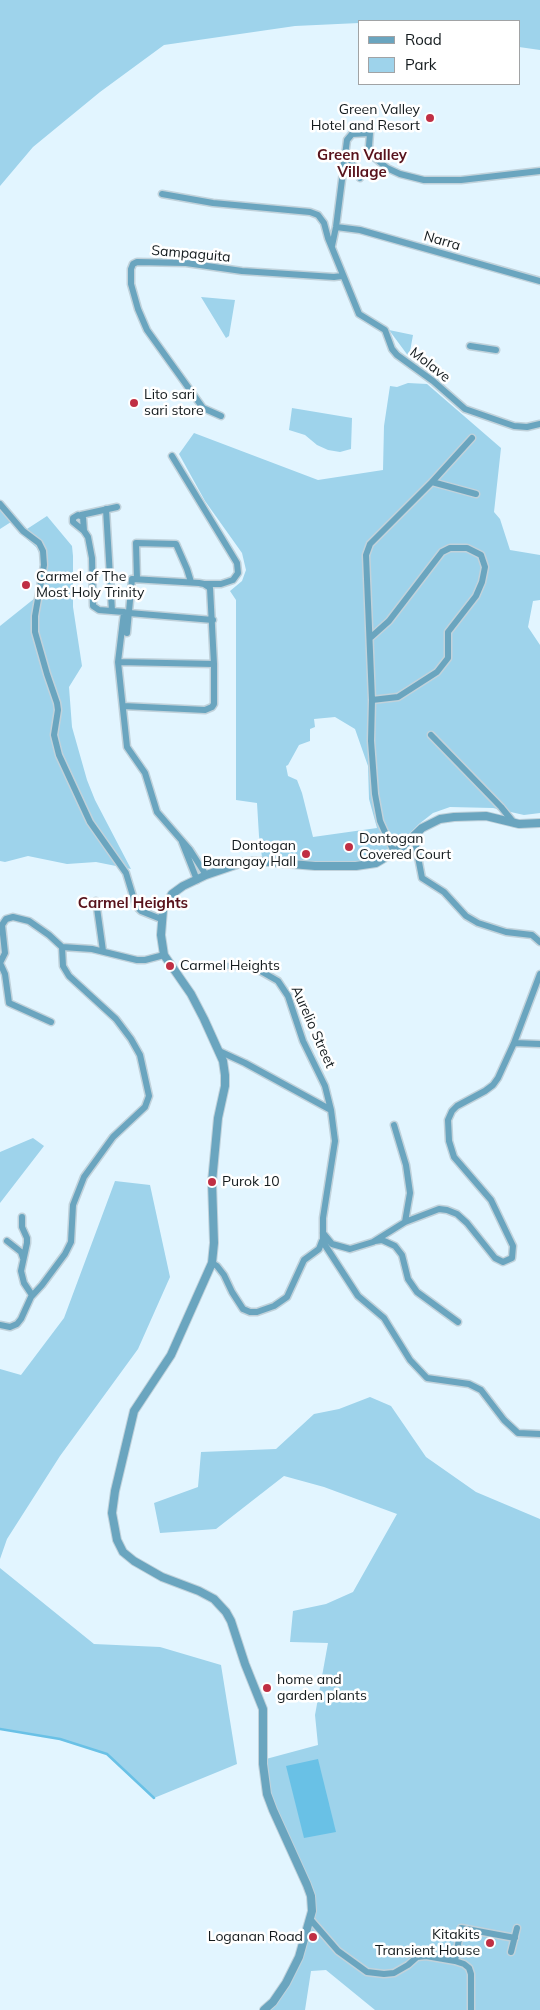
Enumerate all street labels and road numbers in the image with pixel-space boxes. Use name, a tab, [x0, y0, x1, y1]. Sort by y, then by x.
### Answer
street label: Narra	[422, 228, 462, 254]
street label: Sampaguita	[151, 242, 231, 266]
street label: Molave	[406, 344, 454, 386]
street label: Aurelio Street	[287, 983, 339, 1071]

